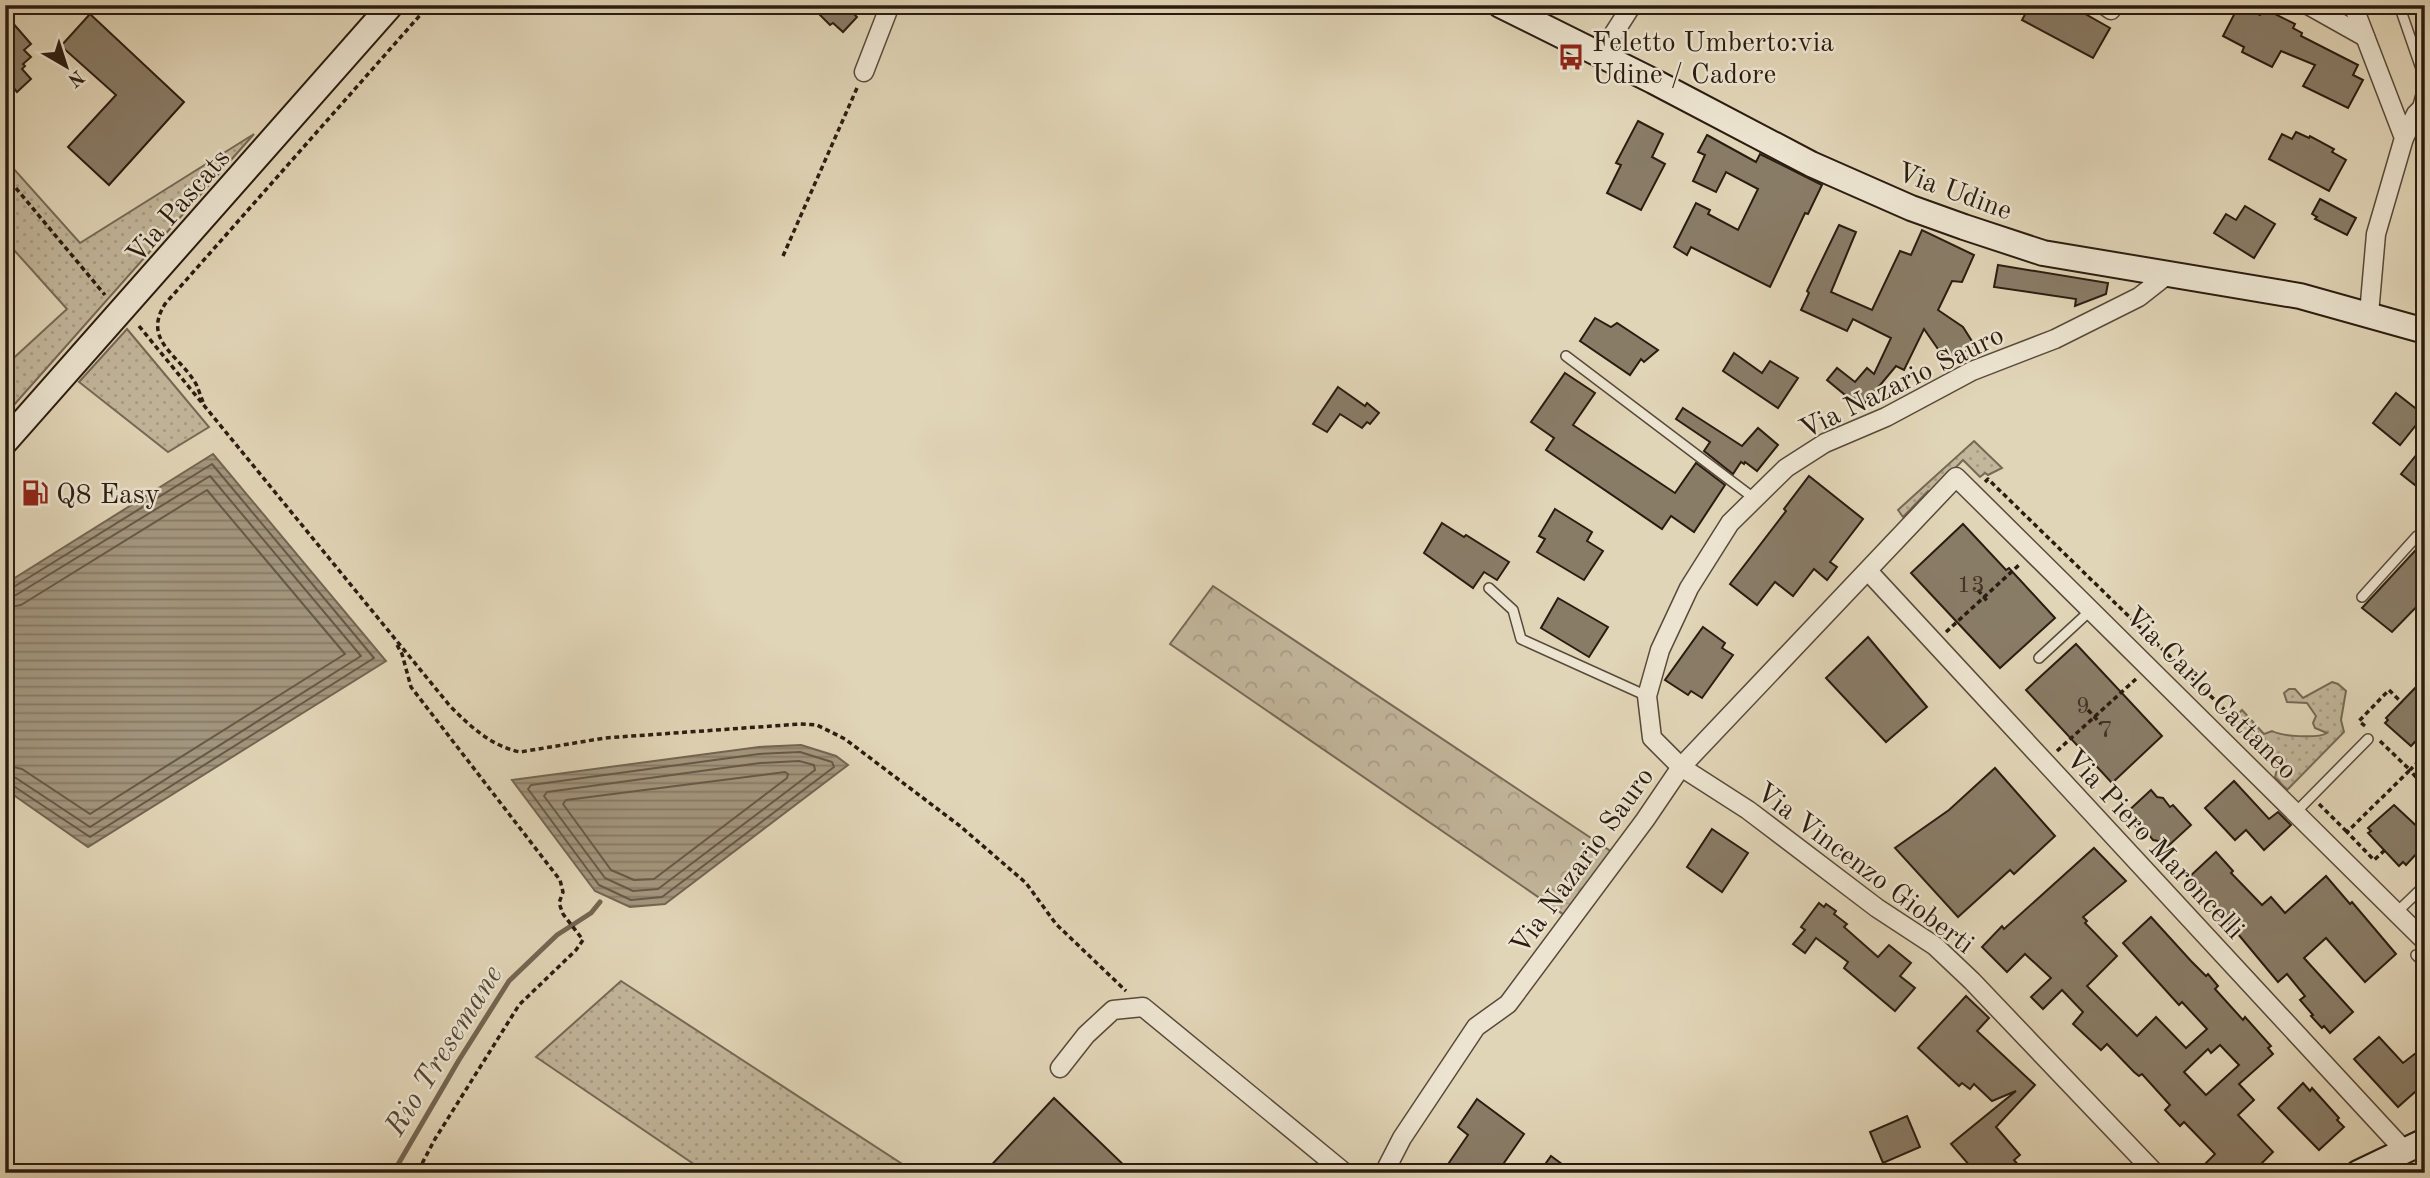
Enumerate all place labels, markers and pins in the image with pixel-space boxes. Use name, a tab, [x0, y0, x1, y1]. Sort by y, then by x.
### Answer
place label: Feletto Umberto:via Udine / Cadore	[1592, 30, 1834, 90]
bus stop icon: Feletto Umberto:via Udine / Cadore	[1556, 42, 1586, 72]
fuel station icon: Q8 Easy	[20, 478, 50, 508]
place label: Q8 Easy	[56, 482, 160, 510]

